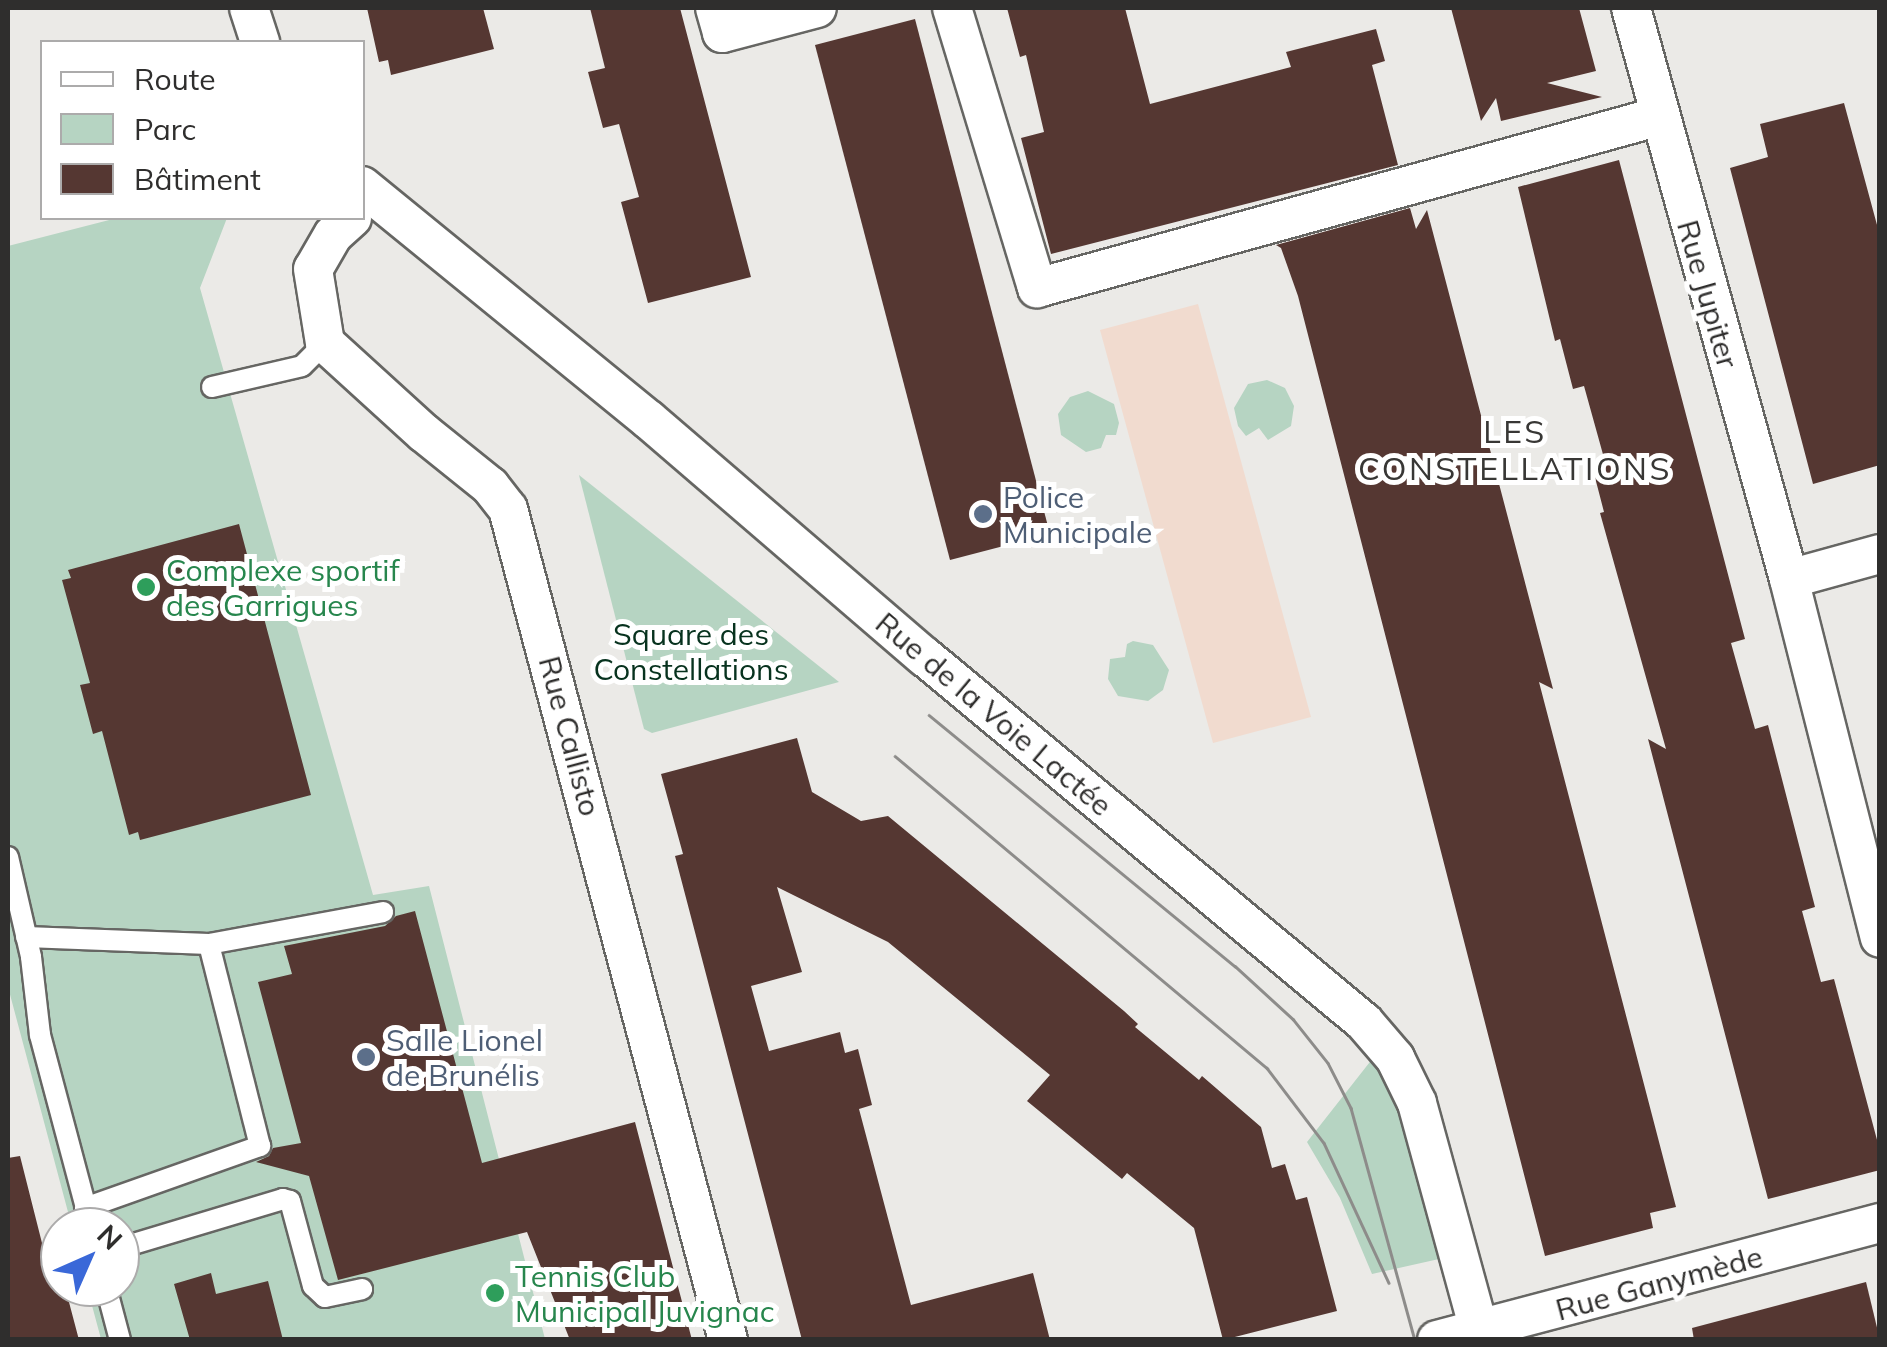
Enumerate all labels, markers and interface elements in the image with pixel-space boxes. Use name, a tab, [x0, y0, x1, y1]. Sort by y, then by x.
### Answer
legend	[40, 40, 365, 220]
text: Route	[134, 60, 216, 98]
text: Parc	[134, 110, 196, 148]
text: Bâtiment	[134, 160, 261, 198]
street label: Rue Jupiter	[1670, 216, 1746, 372]
district label: LES CONSTELLATIONS	[1358, 413, 1672, 488]
place label: Police Municipale	[1003, 479, 1152, 550]
marker: Police Municipale	[972, 503, 994, 525]
place label: Complexe sportif des Garrigues	[166, 552, 400, 622]
marker: Complexe sportif des Garrigues	[135, 576, 157, 598]
street label: Rue de la Voie Lactée	[869, 605, 1119, 823]
park label: Square des Constellations	[593, 616, 789, 686]
street label: Rue Callisto	[531, 652, 609, 820]
place label: Salle Lionel de Brunélis	[386, 1022, 543, 1092]
marker: Salle Lionel de Brunélis	[355, 1046, 377, 1068]
north arrow	[40, 1207, 140, 1307]
text: N	[90, 1217, 130, 1257]
street label: Rue Ganymède	[1552, 1238, 1766, 1328]
place label: Tennis Club Municipal Juvignac	[515, 1258, 774, 1328]
marker: Tennis Club Municipal Juvignac	[484, 1282, 506, 1304]

